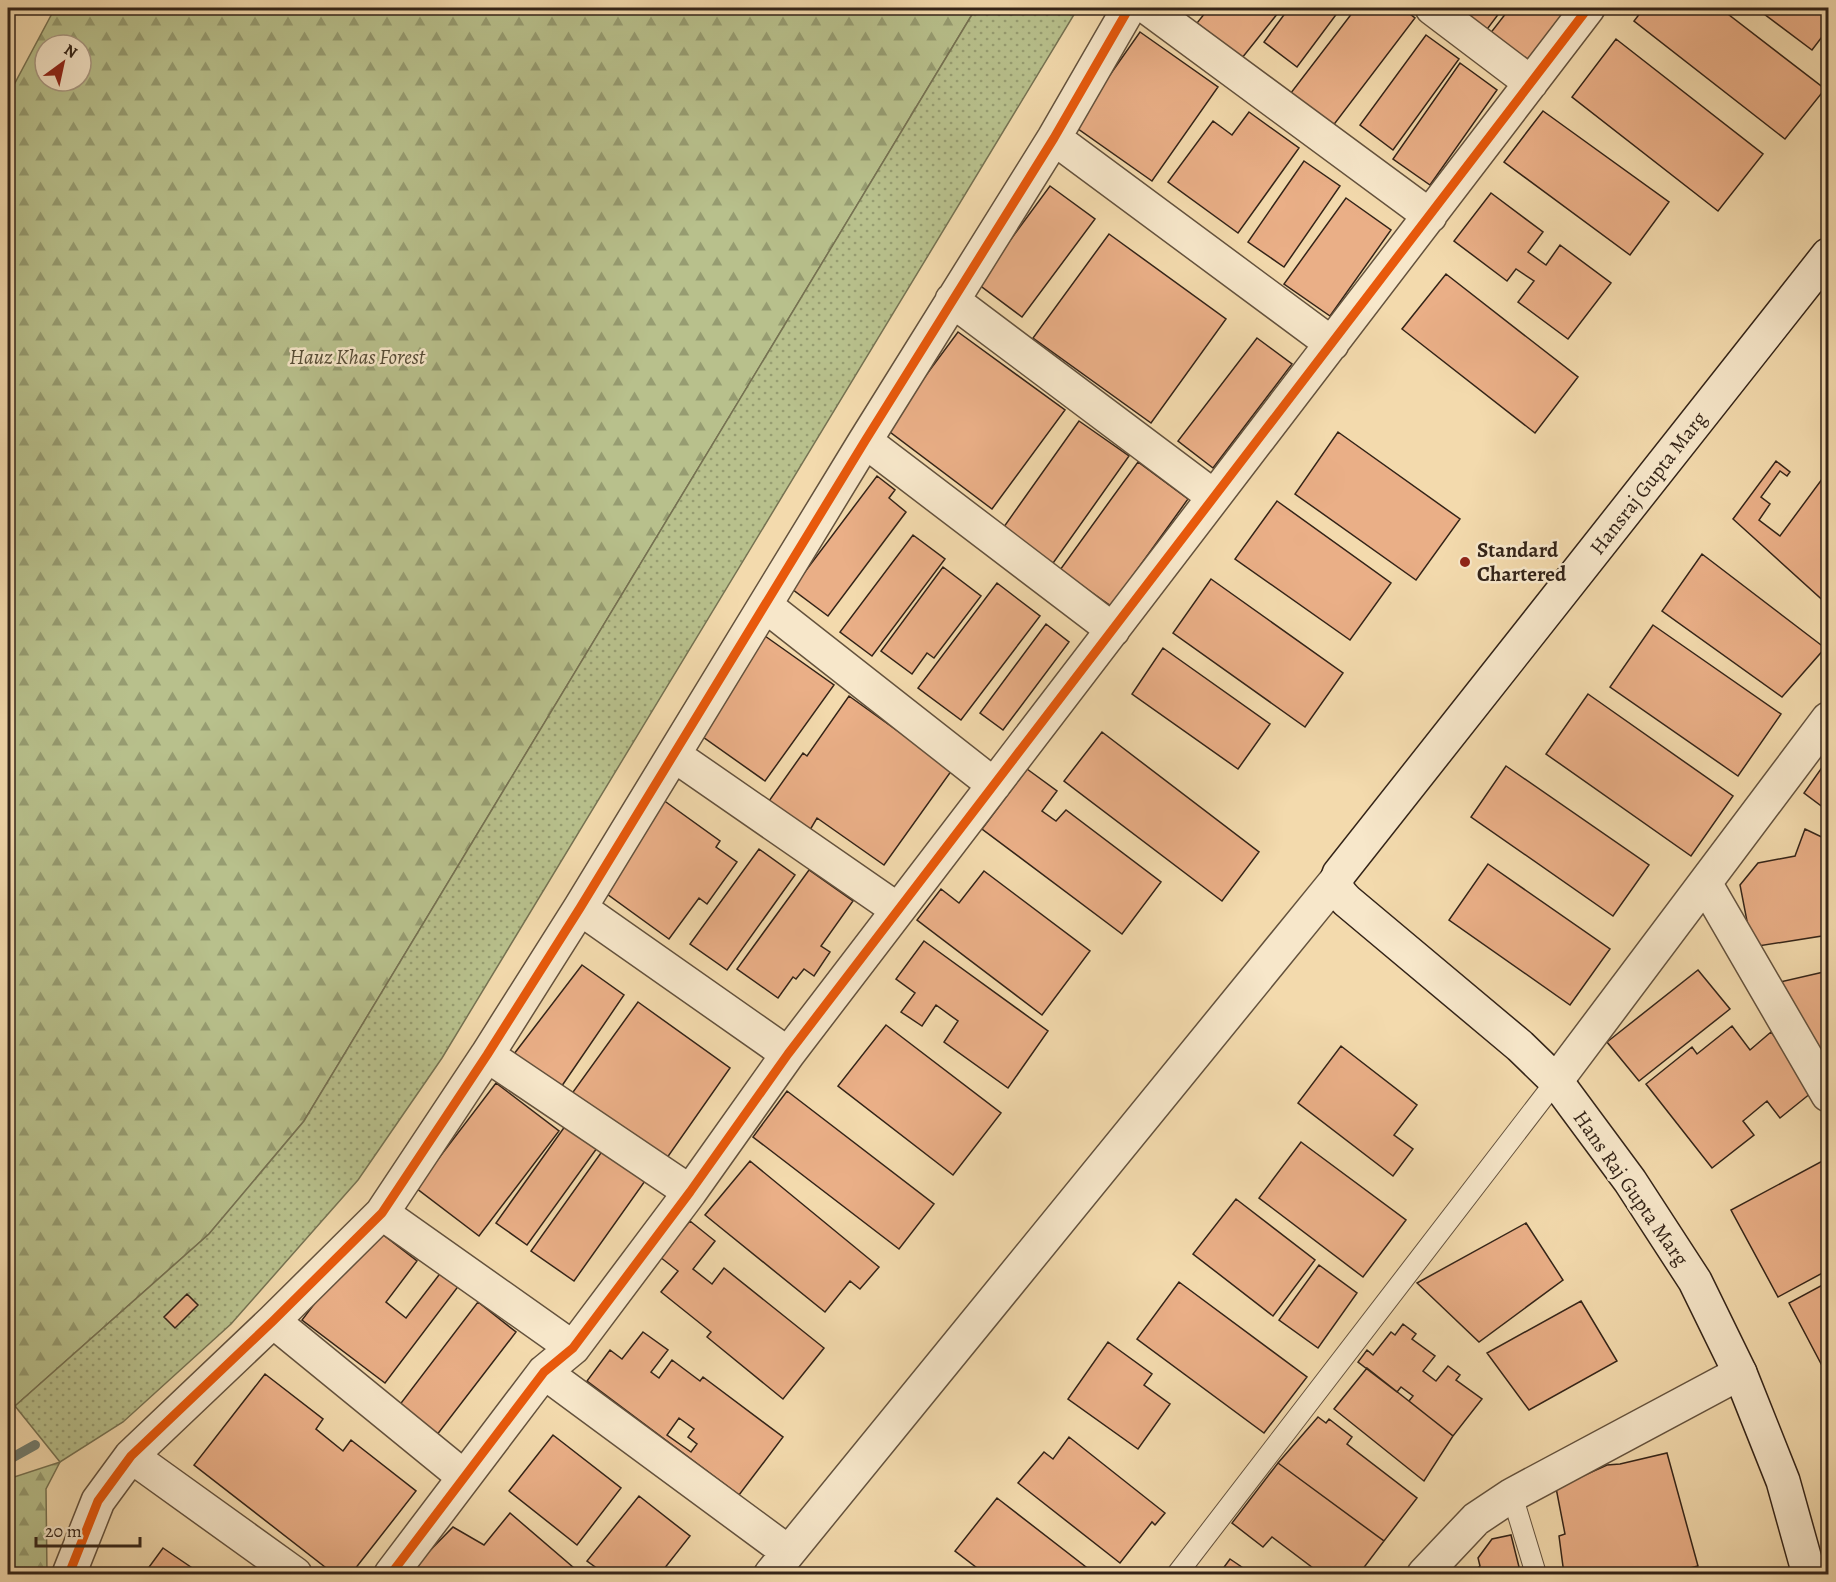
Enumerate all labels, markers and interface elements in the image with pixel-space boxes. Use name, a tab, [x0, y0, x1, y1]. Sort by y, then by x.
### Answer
north arrow	[33, 33, 93, 93]
text: N	[60, 39, 82, 64]
park label: Hauz Khas Forest	[289, 343, 426, 371]
street label: Hansraj Gupta Marg	[1583, 405, 1713, 561]
place label: Standard Chartered	[1477, 536, 1567, 588]
marker: Standard Chartered	[1458, 555, 1472, 569]
street label: Hans Raj Gupta Marg	[1567, 1105, 1695, 1272]
scale bar	[36, 1510, 140, 1548]
text: 20 m	[45, 1519, 82, 1543]

